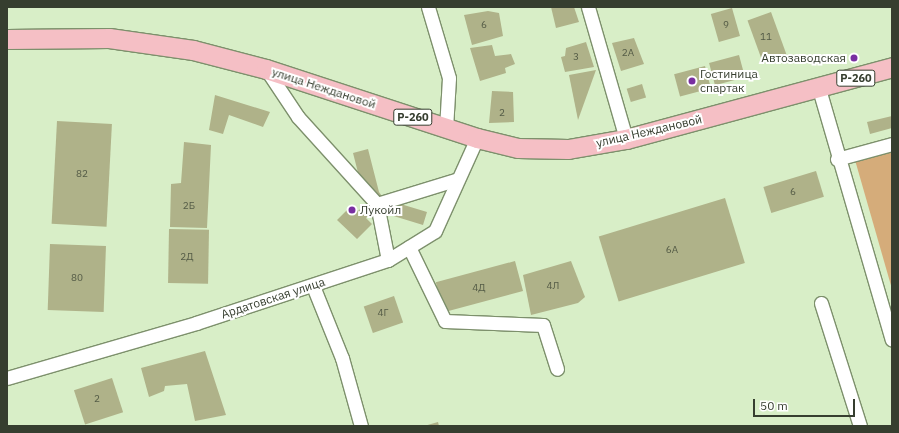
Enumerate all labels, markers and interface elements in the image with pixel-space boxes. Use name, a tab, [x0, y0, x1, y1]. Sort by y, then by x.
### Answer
house number: 6	[481, 19, 487, 31]
house number: 9	[723, 19, 729, 31]
house number: 11	[760, 31, 772, 43]
house number: 2А	[622, 47, 634, 59]
house number: 3	[573, 51, 579, 63]
place label: Автозаводская	[761, 51, 846, 65]
marker: Автозаводская	[849, 53, 859, 63]
street label: улица Неждановой	[270, 64, 378, 112]
place label: Гостиница спартак	[700, 67, 758, 95]
road number: Р-260	[836, 69, 876, 87]
marker: Гостиница спартак	[687, 76, 697, 86]
house number: 2	[499, 107, 505, 119]
road number: Р-260	[393, 108, 433, 126]
street label: улица Неждановой	[595, 112, 703, 150]
house number: 82	[76, 168, 88, 180]
house number: 6	[790, 186, 796, 198]
house number: 2Б	[183, 200, 195, 212]
place label: Лукойл	[360, 203, 401, 217]
marker: Лукойл	[347, 205, 357, 215]
house number: 6А	[666, 244, 678, 256]
house number: 2Д	[180, 251, 194, 263]
house number: 80	[71, 272, 83, 284]
street label: Ардатовская улица	[219, 274, 327, 322]
house number: 4Л	[547, 280, 559, 292]
house number: 4Д	[472, 282, 486, 294]
house number: 4Г	[378, 307, 388, 319]
scale bar	[755, 391, 857, 417]
house number: 2	[94, 393, 100, 405]
text: 50 m	[760, 398, 788, 413]

